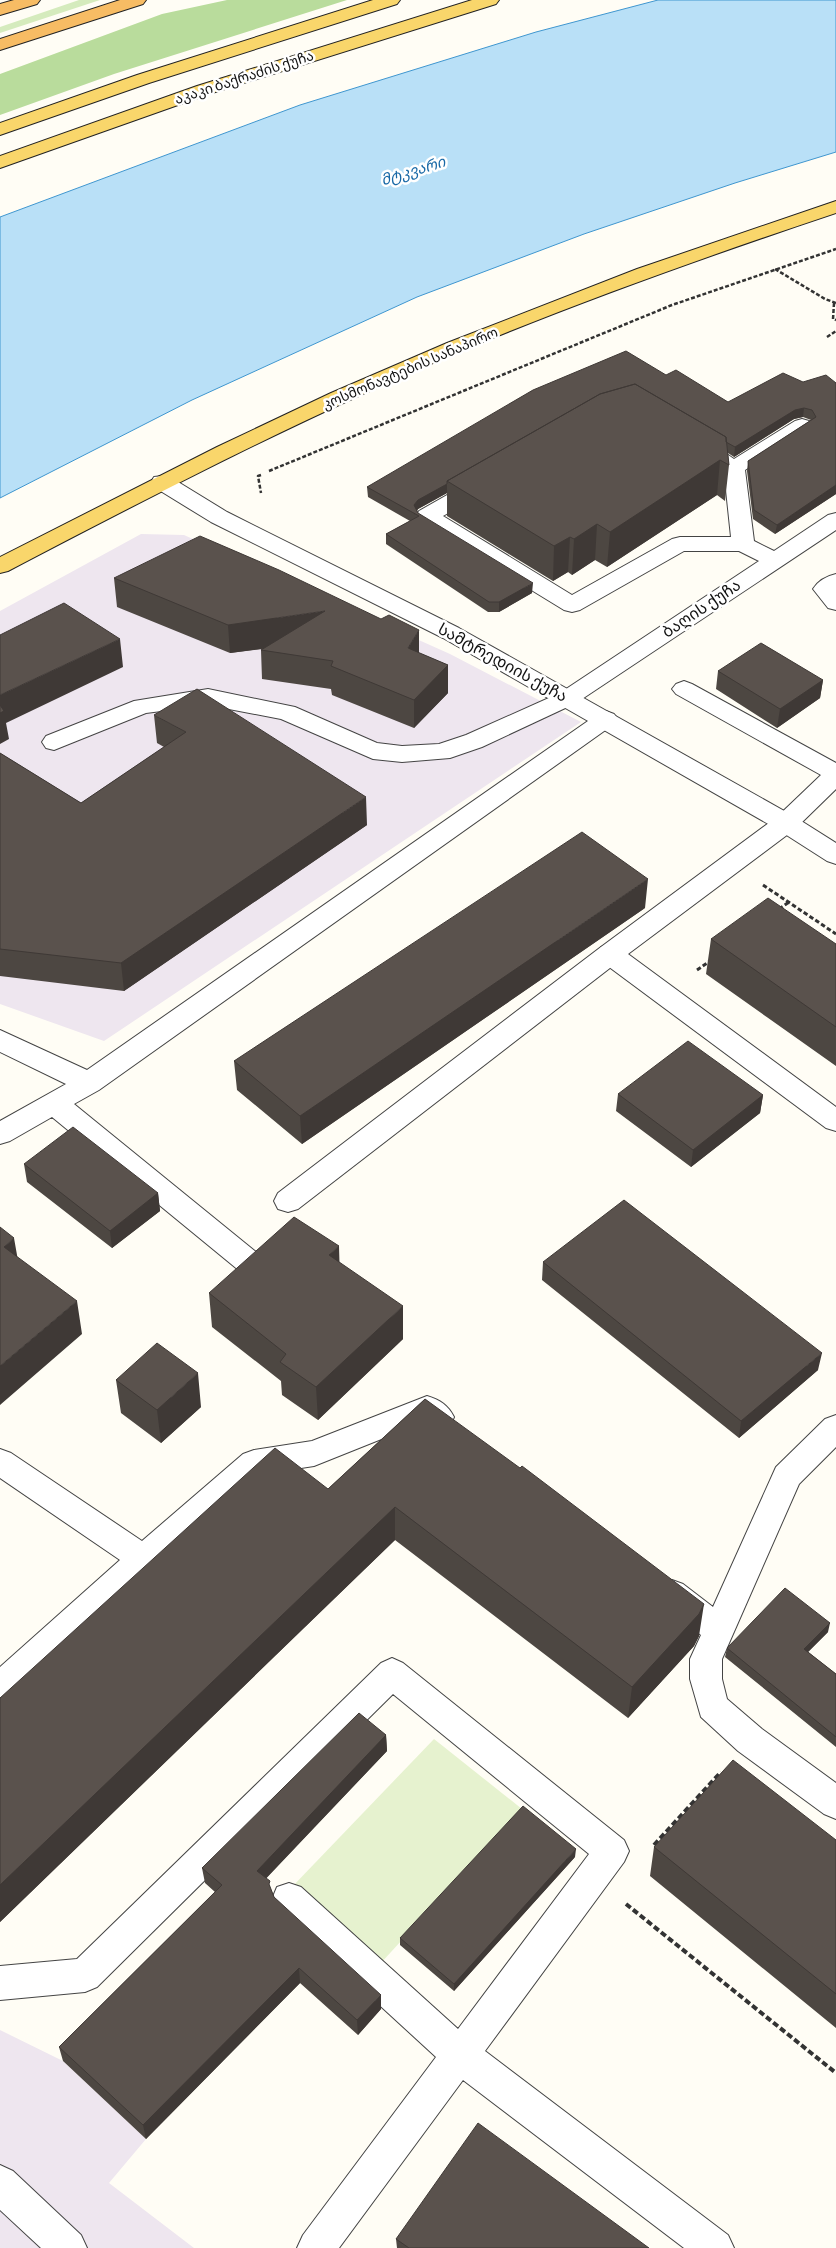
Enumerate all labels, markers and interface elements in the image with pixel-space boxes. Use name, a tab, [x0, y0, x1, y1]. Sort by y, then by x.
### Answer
street label: აკაკი ბაქრაძის ქუჩა	[172, 47, 316, 108]
water label: მტკვარი	[379, 153, 449, 189]
street label: კოსმონავტების სანაპირო	[320, 324, 500, 413]
street label: ბაღის ქუჩა	[659, 576, 744, 642]
street label: სამტრედიის ქუჩა	[434, 620, 570, 707]

